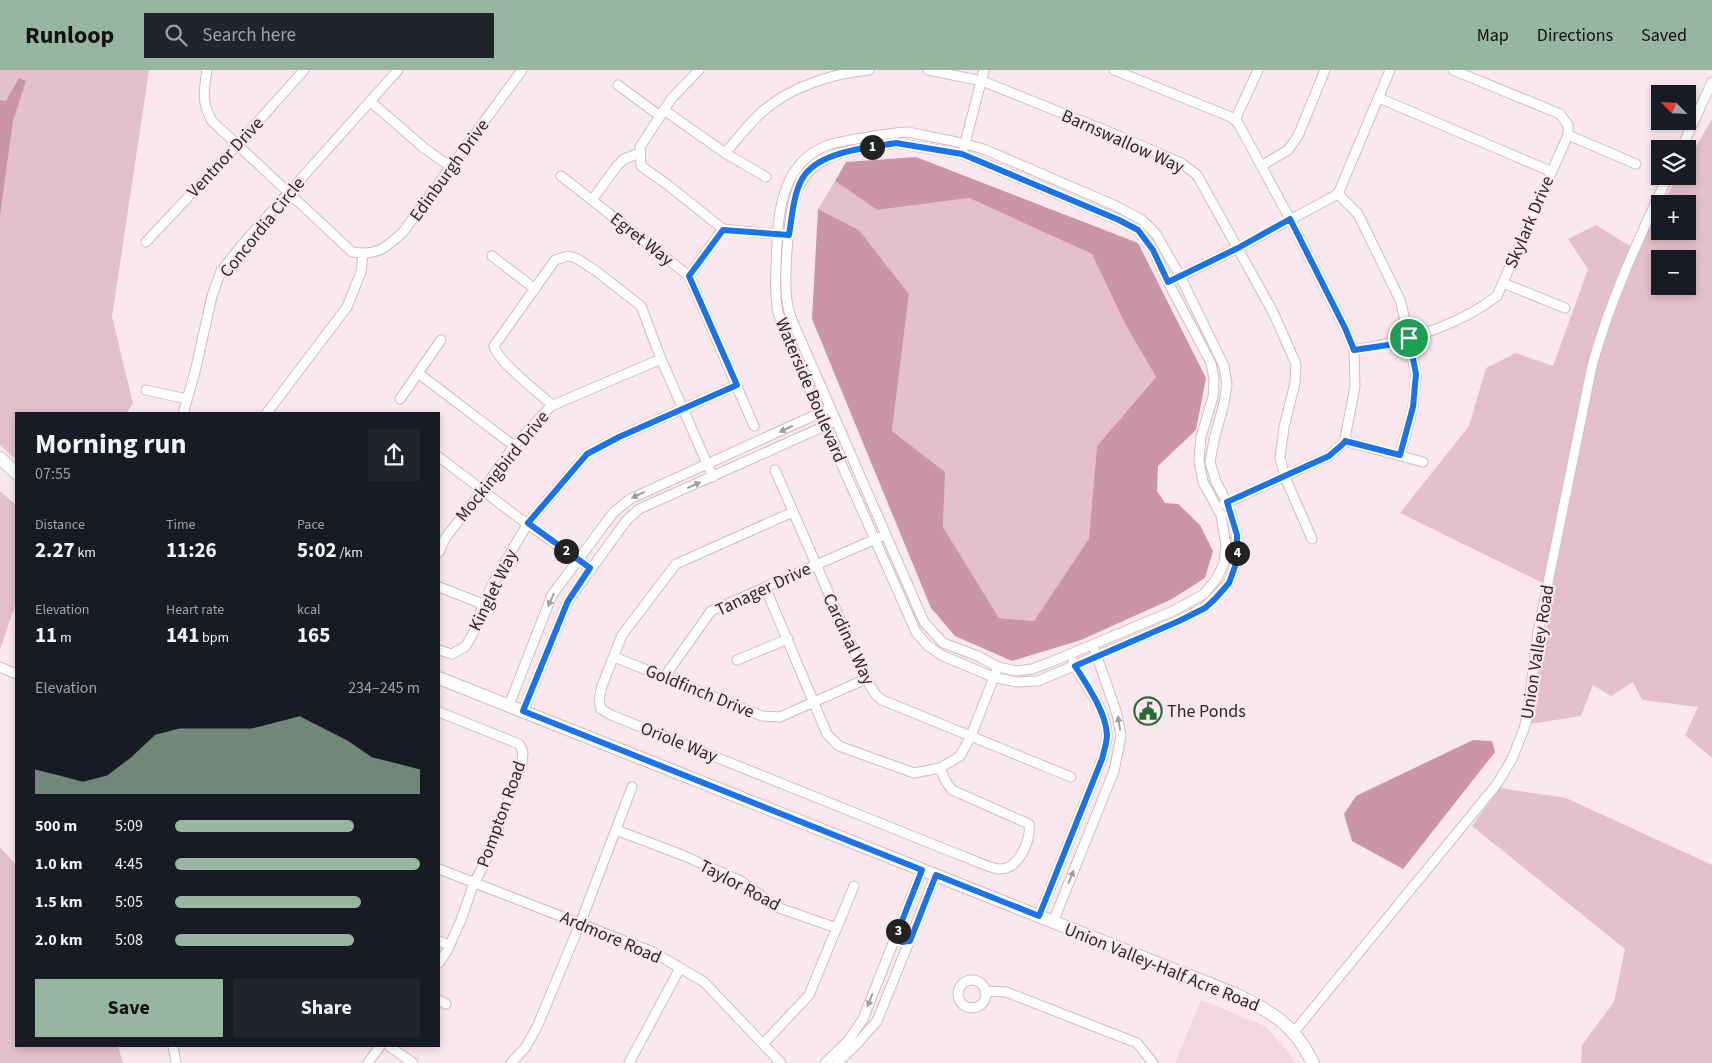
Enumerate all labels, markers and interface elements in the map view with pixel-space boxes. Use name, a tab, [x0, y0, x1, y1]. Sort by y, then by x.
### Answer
search box	[144, 13, 494, 58]
text: Runloop	[25, 18, 114, 53]
icon: search	[162, 21, 190, 49]
text: Search here	[202, 22, 296, 49]
text: Map	[1477, 23, 1509, 48]
text: Directions	[1537, 23, 1613, 48]
text: Saved	[1641, 23, 1687, 48]
north arrow	[1651, 85, 1696, 130]
map controls	[1651, 85, 1696, 295]
street label: Barnswallow Way	[1057, 103, 1189, 180]
street label: Ventnor Drive	[181, 111, 269, 203]
street label: Edinburgh Drive	[404, 114, 495, 227]
pin: 1	[860, 134, 884, 160]
text: 1	[869, 137, 876, 157]
button: layers	[1651, 140, 1696, 185]
street label: Concordia Circle	[214, 172, 311, 283]
street label: Skylark Drive	[1499, 172, 1560, 272]
button: +	[1651, 195, 1696, 240]
street label: Egret Way	[605, 207, 679, 273]
button: −	[1651, 250, 1696, 295]
street label: Waterside Boulevard	[769, 314, 852, 466]
pin	[1388, 317, 1430, 359]
icon: arrive	[1395, 324, 1423, 352]
street label: Mockingbird Drive	[450, 405, 555, 527]
text: Morning run	[35, 424, 186, 464]
one-way arrow	[779, 425, 793, 433]
button: share	[368, 429, 420, 481]
text: 07:55	[35, 463, 71, 485]
one-way arrow	[687, 481, 701, 489]
one-way arrow	[631, 492, 645, 500]
text: Distance	[35, 515, 85, 535]
text: Time	[166, 515, 196, 535]
text: Pace	[297, 515, 324, 535]
text: 2.27	[35, 535, 75, 565]
text: 11:26	[166, 535, 217, 565]
text: 5:02	[297, 535, 337, 565]
pin: 2	[554, 538, 578, 564]
pin: 4	[1224, 540, 1250, 566]
text: 2	[563, 541, 570, 561]
text: km	[75, 543, 96, 563]
text: /km	[337, 543, 363, 563]
text: 4	[1234, 543, 1241, 563]
street label: Kinglet Way	[463, 545, 524, 635]
street label: Tanager Drive	[711, 556, 815, 623]
street label: Union Valley Road	[1515, 583, 1560, 721]
street label: Cardinal Way	[816, 589, 881, 690]
one-way arrow	[547, 593, 555, 607]
text: Elevation	[35, 600, 90, 620]
text: Heart rate	[166, 600, 224, 620]
text: kcal	[297, 600, 321, 620]
text: 11	[35, 620, 57, 650]
text: 141	[166, 620, 199, 650]
text: 165	[297, 620, 330, 650]
text: m	[57, 628, 72, 648]
text: bpm	[199, 628, 229, 648]
street label: Goldfinch Drive	[642, 658, 758, 725]
text: Elevation	[35, 677, 97, 699]
text: 234–245 m	[348, 677, 420, 699]
public building icon: The Ponds	[1133, 696, 1163, 726]
place label: The Ponds	[1167, 699, 1246, 724]
one-way arrow	[1114, 715, 1122, 731]
street label: Oriole Way	[637, 716, 722, 769]
street label: Pompton Road	[471, 757, 532, 871]
text: 500 m	[35, 815, 77, 837]
text: 5:09	[115, 815, 143, 837]
text: 1.0 km	[35, 853, 82, 875]
text: 4:45	[115, 853, 143, 875]
street label: Taylor Road	[695, 854, 785, 917]
one-way arrow	[1068, 870, 1076, 884]
text: 1.5 km	[35, 891, 82, 913]
text: 5:05	[115, 891, 143, 913]
street label: Ardmore Road	[556, 905, 665, 970]
street label: Union Valley-Half Acre Road	[1060, 917, 1263, 1018]
pin: 3	[886, 918, 910, 944]
text: 3	[895, 921, 902, 941]
text: 2.0 km	[35, 929, 82, 951]
text: 5:08	[115, 929, 143, 951]
button: Save	[35, 979, 223, 1037]
button: Share	[233, 979, 420, 1037]
one-way arrow	[866, 993, 873, 1008]

